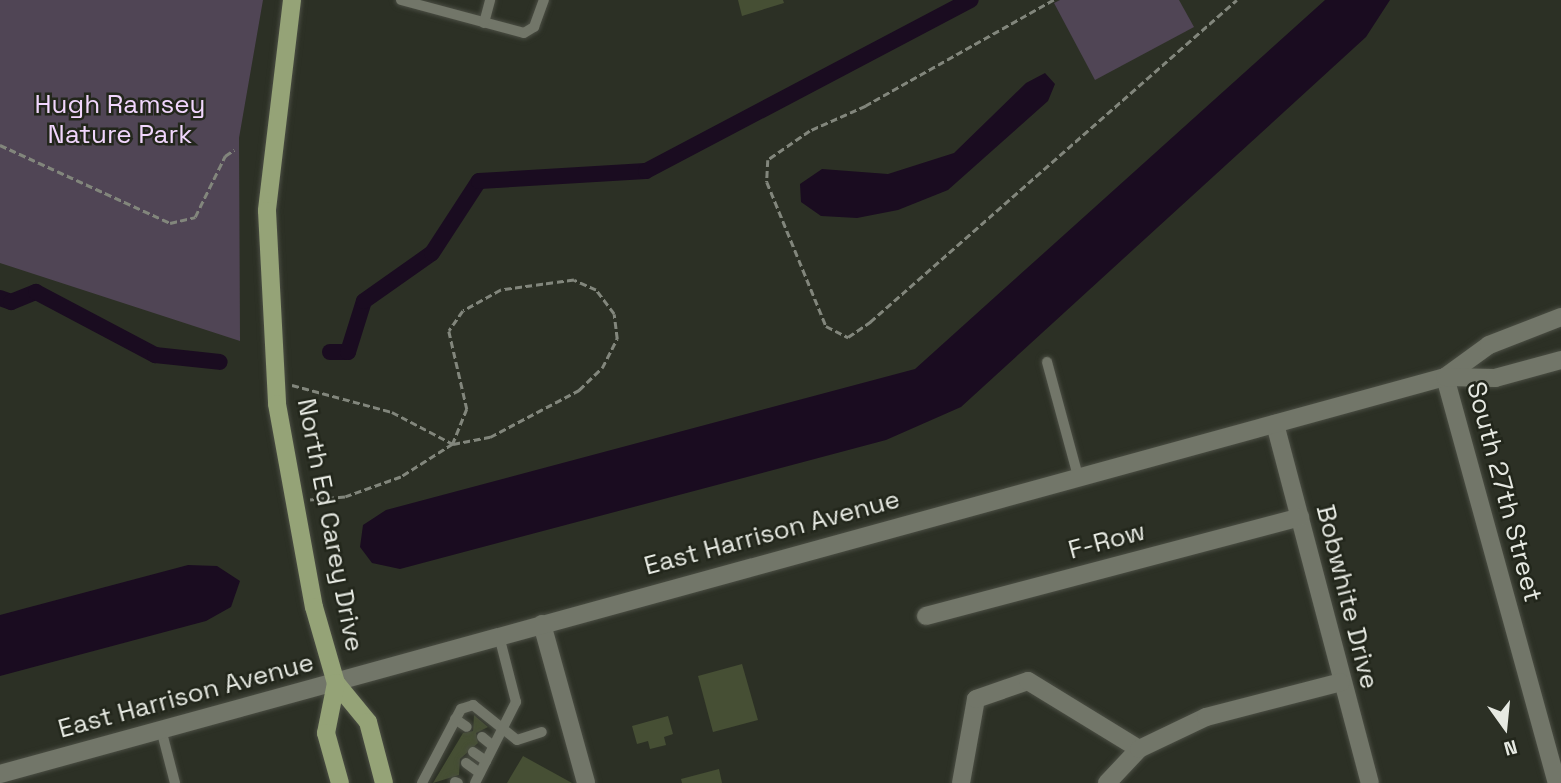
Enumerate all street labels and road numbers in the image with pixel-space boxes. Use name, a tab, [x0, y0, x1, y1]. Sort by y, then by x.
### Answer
street label: South 27th Street	[1460, 378, 1548, 606]
street label: North Ed Carey Drive	[290, 396, 370, 654]
street label: East Harrison Avenue	[641, 484, 903, 582]
street label: Bobwhite Drive	[1309, 502, 1385, 692]
street label: F-Row	[1065, 516, 1149, 566]
street label: East Harrison Avenue	[55, 647, 317, 745]

